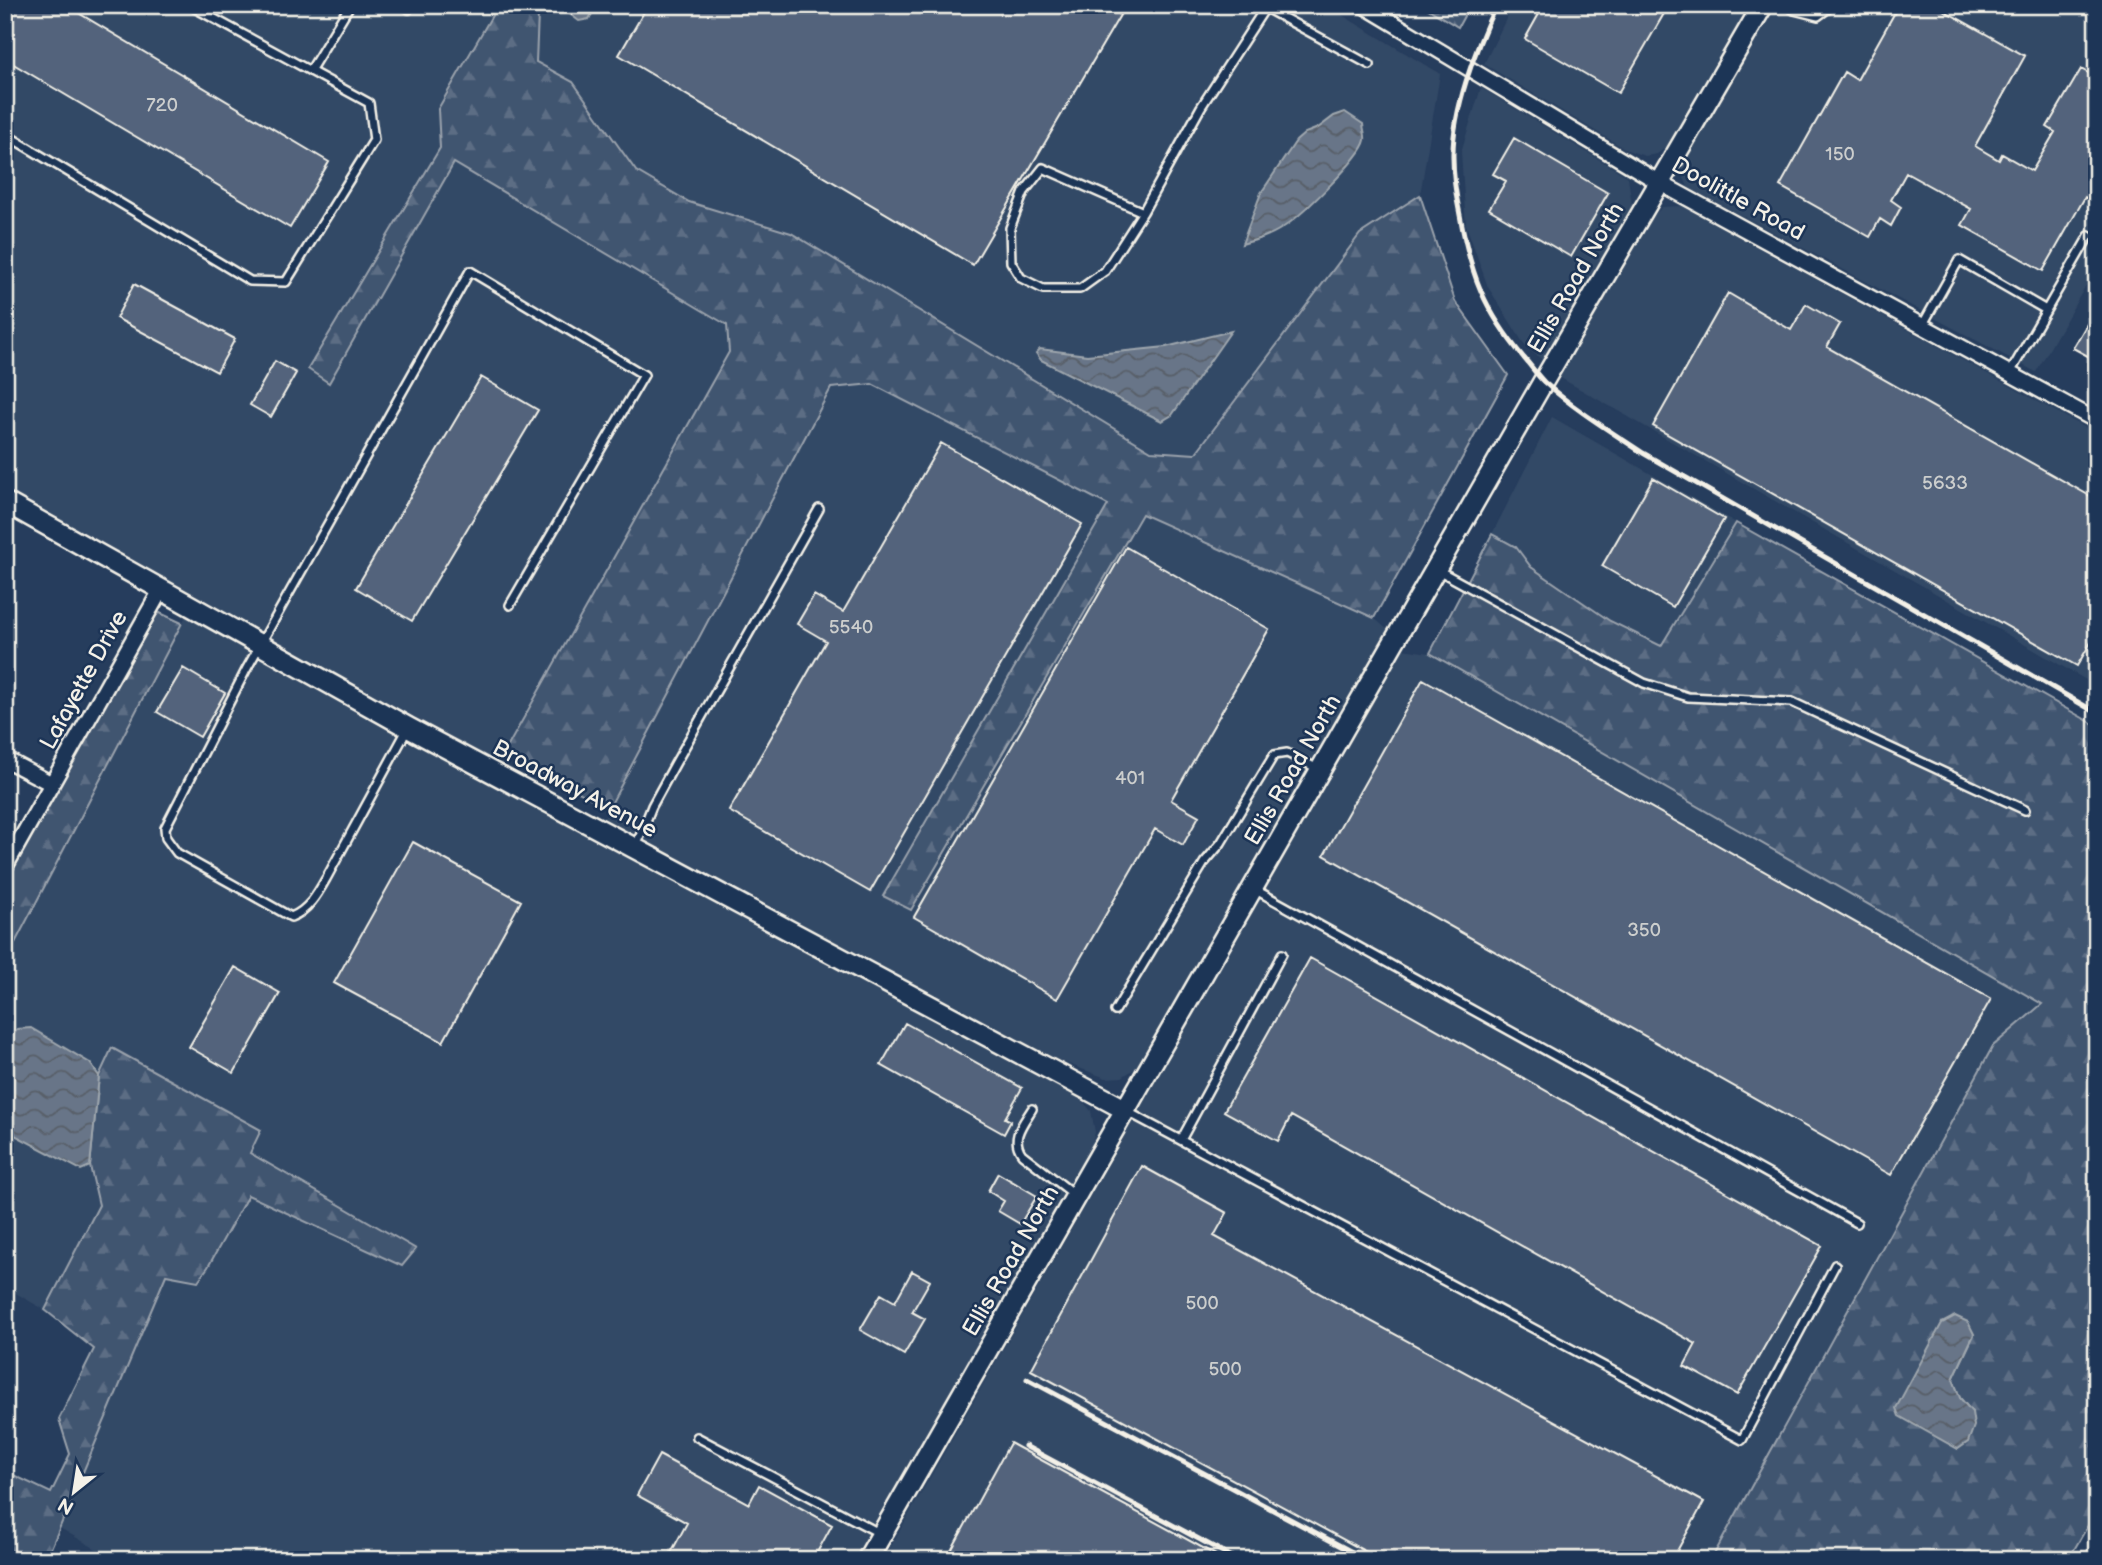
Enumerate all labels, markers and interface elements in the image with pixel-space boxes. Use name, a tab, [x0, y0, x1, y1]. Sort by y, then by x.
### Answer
house number: 720	[146, 94, 178, 117]
house number: 150	[1825, 143, 1855, 166]
street label: Doolittle Road	[1667, 151, 1809, 247]
street label: Ellis Road North	[1522, 198, 1630, 358]
house number: 5633	[1922, 472, 1968, 495]
street label: Lafayette Drive	[34, 606, 134, 754]
house number: 5540	[829, 616, 873, 639]
street label: Ellis Road North	[1239, 690, 1347, 850]
street label: Broadway Avenue	[488, 734, 662, 844]
house number: 401	[1115, 767, 1145, 790]
house number: 350	[1627, 919, 1661, 942]
street label: Ellis Road North	[957, 1181, 1065, 1341]
house number: 500	[1185, 1292, 1219, 1315]
house number: 500	[1208, 1358, 1242, 1381]
north arrow	[38, 1456, 108, 1526]
text: N	[54, 1492, 78, 1519]

